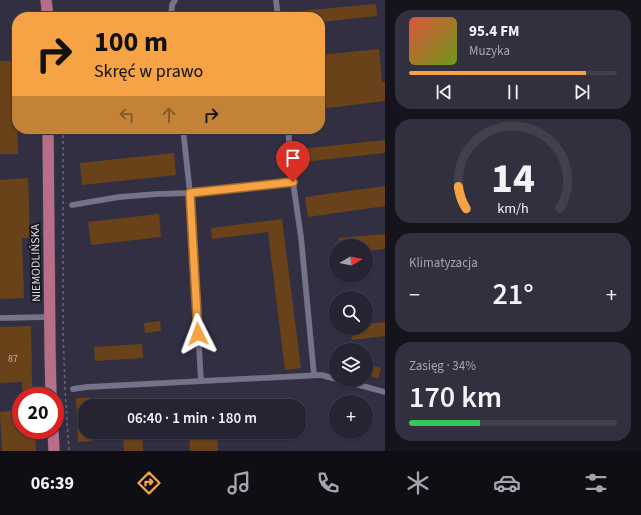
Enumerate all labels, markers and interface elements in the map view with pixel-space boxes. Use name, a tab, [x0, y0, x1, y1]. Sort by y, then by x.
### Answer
text: 95.4 FM	[469, 21, 520, 42]
text: 100 m	[94, 22, 168, 62]
icon: right	[28, 28, 80, 80]
text: Muzyka	[469, 42, 510, 60]
text: Skręć w prawo	[94, 59, 203, 84]
icon: previous	[433, 81, 455, 103]
icon: pause	[502, 81, 524, 103]
icon: next	[571, 81, 593, 103]
icon: left	[116, 104, 138, 126]
icon: ahead	[158, 104, 180, 126]
icon: right	[200, 104, 222, 126]
pin	[276, 141, 310, 182]
icon: arrive	[282, 147, 304, 169]
text: 14	[491, 149, 535, 209]
text: km/h	[497, 198, 529, 219]
street label: NIEMODLIŃSKA	[27, 223, 45, 302]
north arrow	[329, 239, 373, 283]
map controls	[329, 239, 373, 439]
text: Klimatyzacja	[409, 254, 478, 272]
text: 21°	[492, 273, 534, 316]
text: −	[409, 279, 420, 311]
text: +	[606, 279, 617, 311]
button: search	[329, 291, 373, 335]
position arrow	[177, 313, 219, 355]
button: layers	[329, 343, 373, 387]
house number: 87	[8, 352, 18, 366]
text: Zasięg · 34%	[409, 357, 476, 375]
text: 170 km	[409, 376, 502, 419]
speed limit sign: 20	[12, 387, 64, 439]
button: +	[329, 395, 373, 439]
text: 06:40 · 1 min · 180 m	[127, 408, 257, 429]
icon: directions	[135, 469, 163, 497]
icon: music	[225, 469, 253, 497]
icon: phone	[314, 469, 342, 497]
icon: climate	[404, 469, 432, 497]
icon: car	[493, 469, 521, 497]
icon: filters	[582, 469, 610, 497]
text: 06:39	[31, 471, 74, 496]

